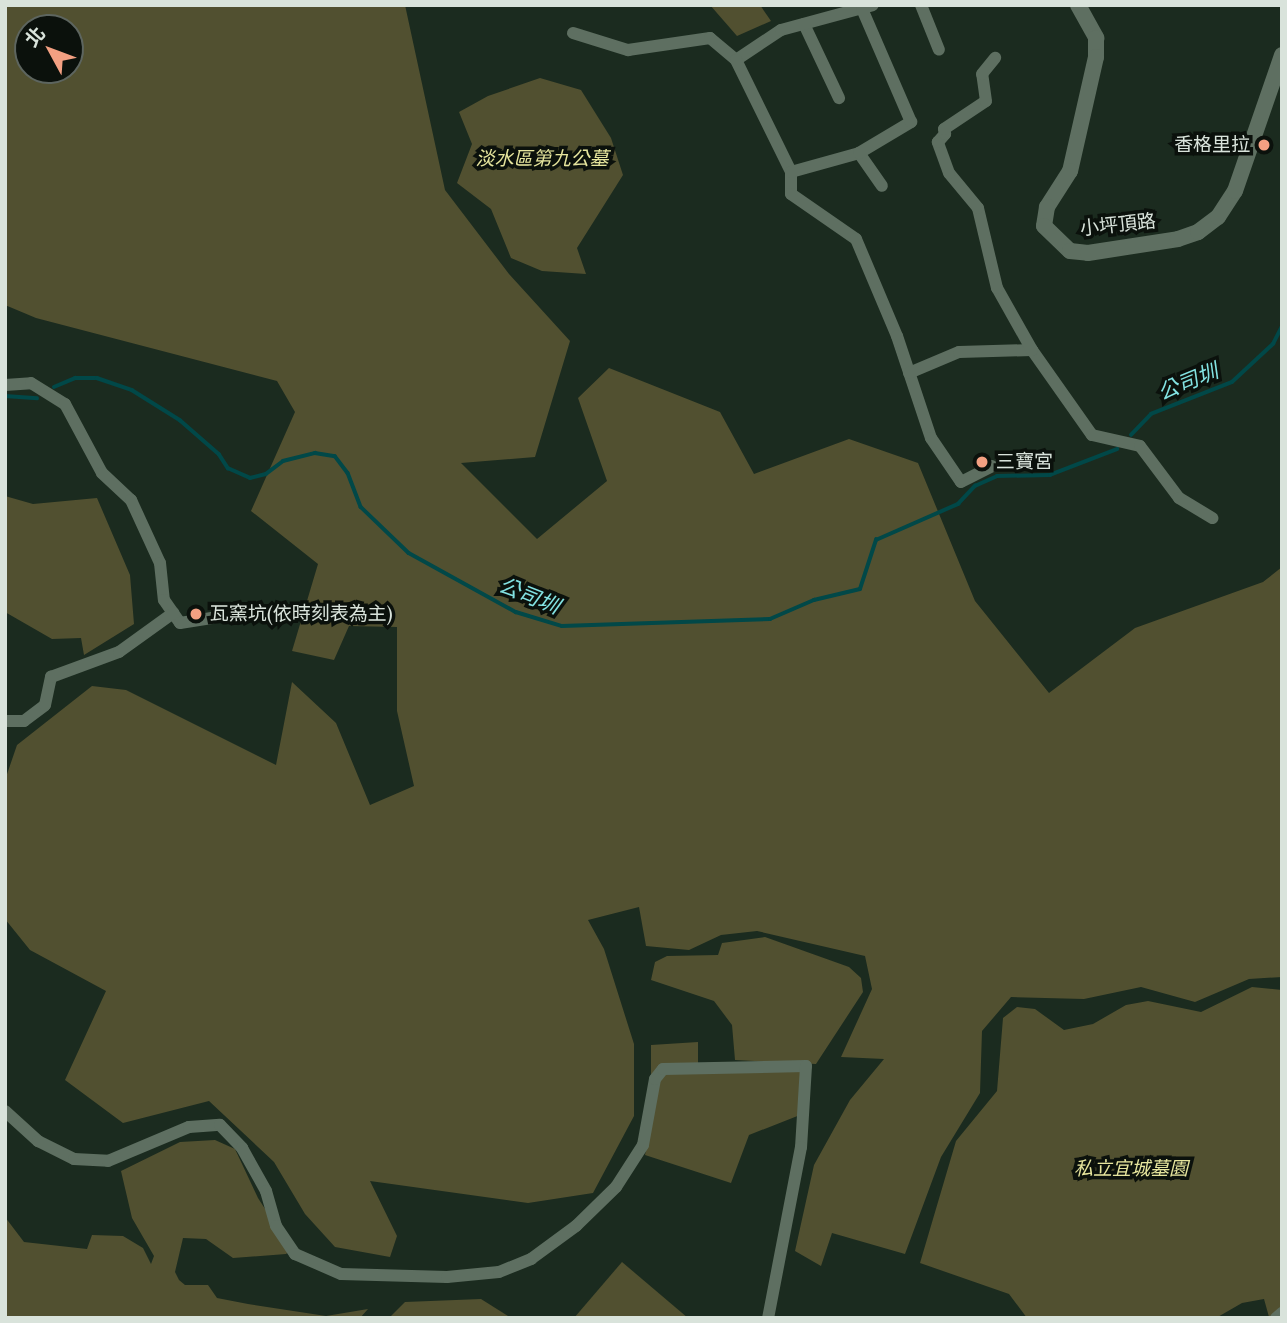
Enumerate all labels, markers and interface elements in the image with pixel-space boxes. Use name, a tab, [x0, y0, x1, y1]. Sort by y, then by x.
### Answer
north arrow	[14, 14, 84, 84]
text: 北	[19, 21, 50, 52]
place label: 香格里拉	[1174, 134, 1250, 156]
marker: 香格里拉	[1256, 137, 1272, 153]
park label: 淡水區第九公墓	[476, 148, 608, 170]
street label: 小坪頂路	[1079, 210, 1157, 240]
water label: 公司圳	[1154, 359, 1222, 405]
place label: 三寶宮	[996, 451, 1053, 473]
marker: 三寶宮	[974, 454, 990, 470]
water label: 公司圳	[495, 573, 563, 619]
place label: 瓦窯坑(依時刻表為主)	[210, 603, 393, 625]
marker: 瓦窯坑(依時刻表為主)	[188, 606, 204, 622]
park label: 私立宜城墓園	[1074, 1158, 1188, 1180]

